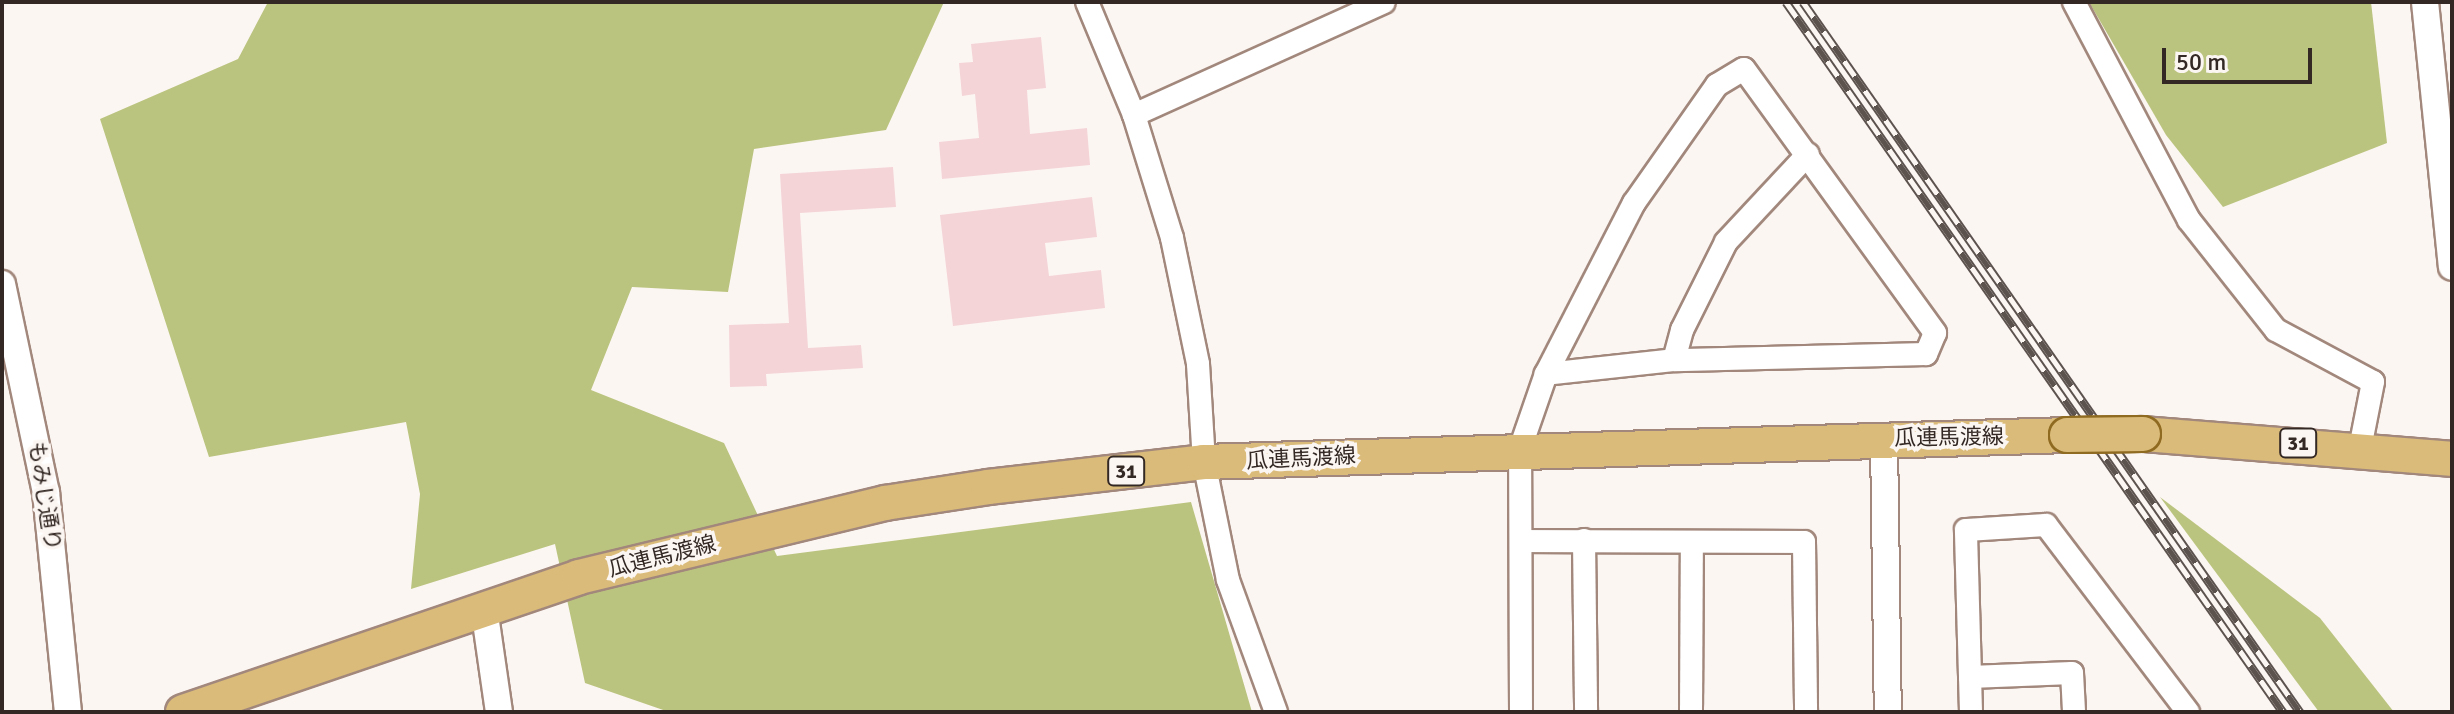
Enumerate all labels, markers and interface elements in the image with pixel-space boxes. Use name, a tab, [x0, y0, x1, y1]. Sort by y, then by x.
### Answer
scale bar	[2166, 32, 2316, 82]
text: 50 m	[2176, 47, 2226, 77]
street label: 瓜連馬渡線	[1894, 423, 2004, 451]
road number: 31	[2278, 427, 2318, 459]
street label: もみじ通り	[23, 440, 67, 552]
street label: 瓜連馬渡線	[1245, 442, 1357, 474]
road number: 31	[1106, 455, 1146, 487]
street label: 瓜連馬渡線	[605, 530, 719, 582]

